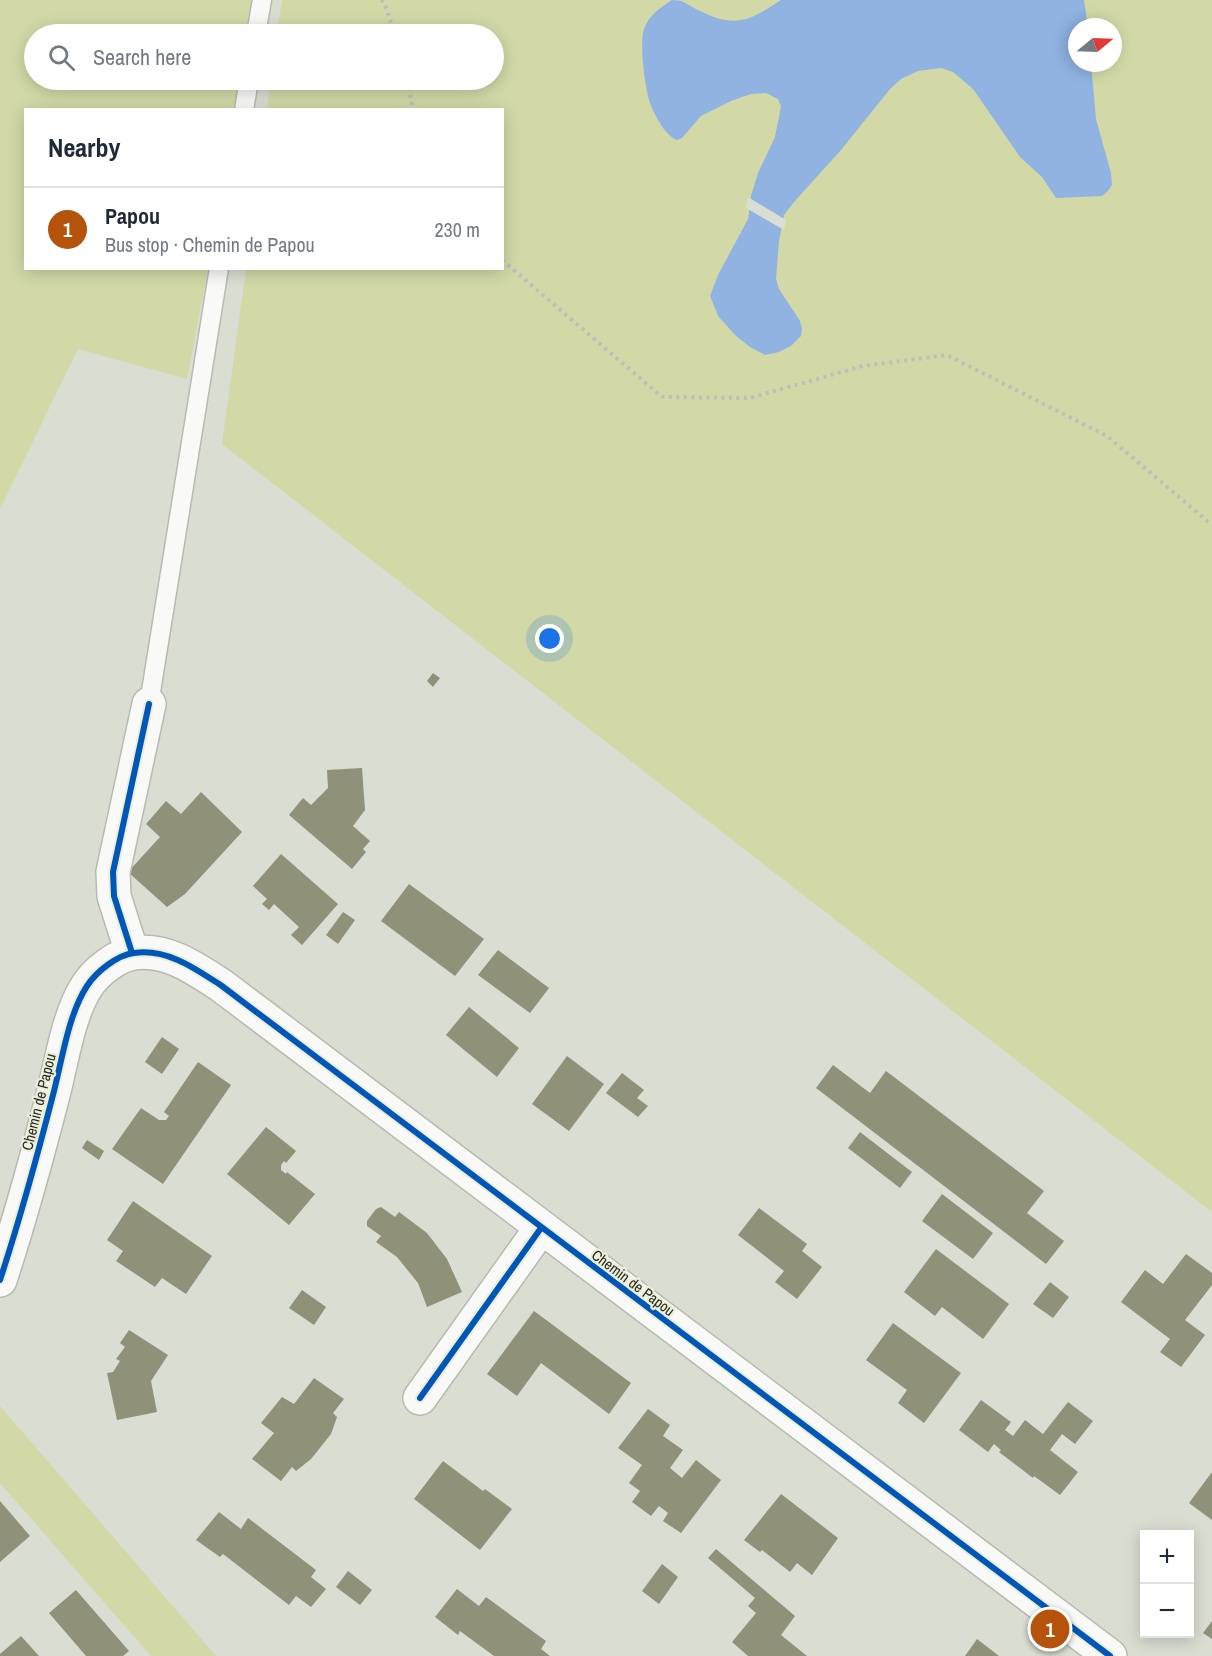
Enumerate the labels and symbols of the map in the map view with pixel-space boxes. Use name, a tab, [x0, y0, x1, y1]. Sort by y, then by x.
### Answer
north arrow	[1068, 18, 1122, 72]
your location	[535, 624, 564, 653]
street label: Chemin de Papou	[16, 1051, 61, 1153]
street label: Chemin de Papou	[587, 1244, 679, 1321]
pin: 1	[1030, 1606, 1070, 1652]

